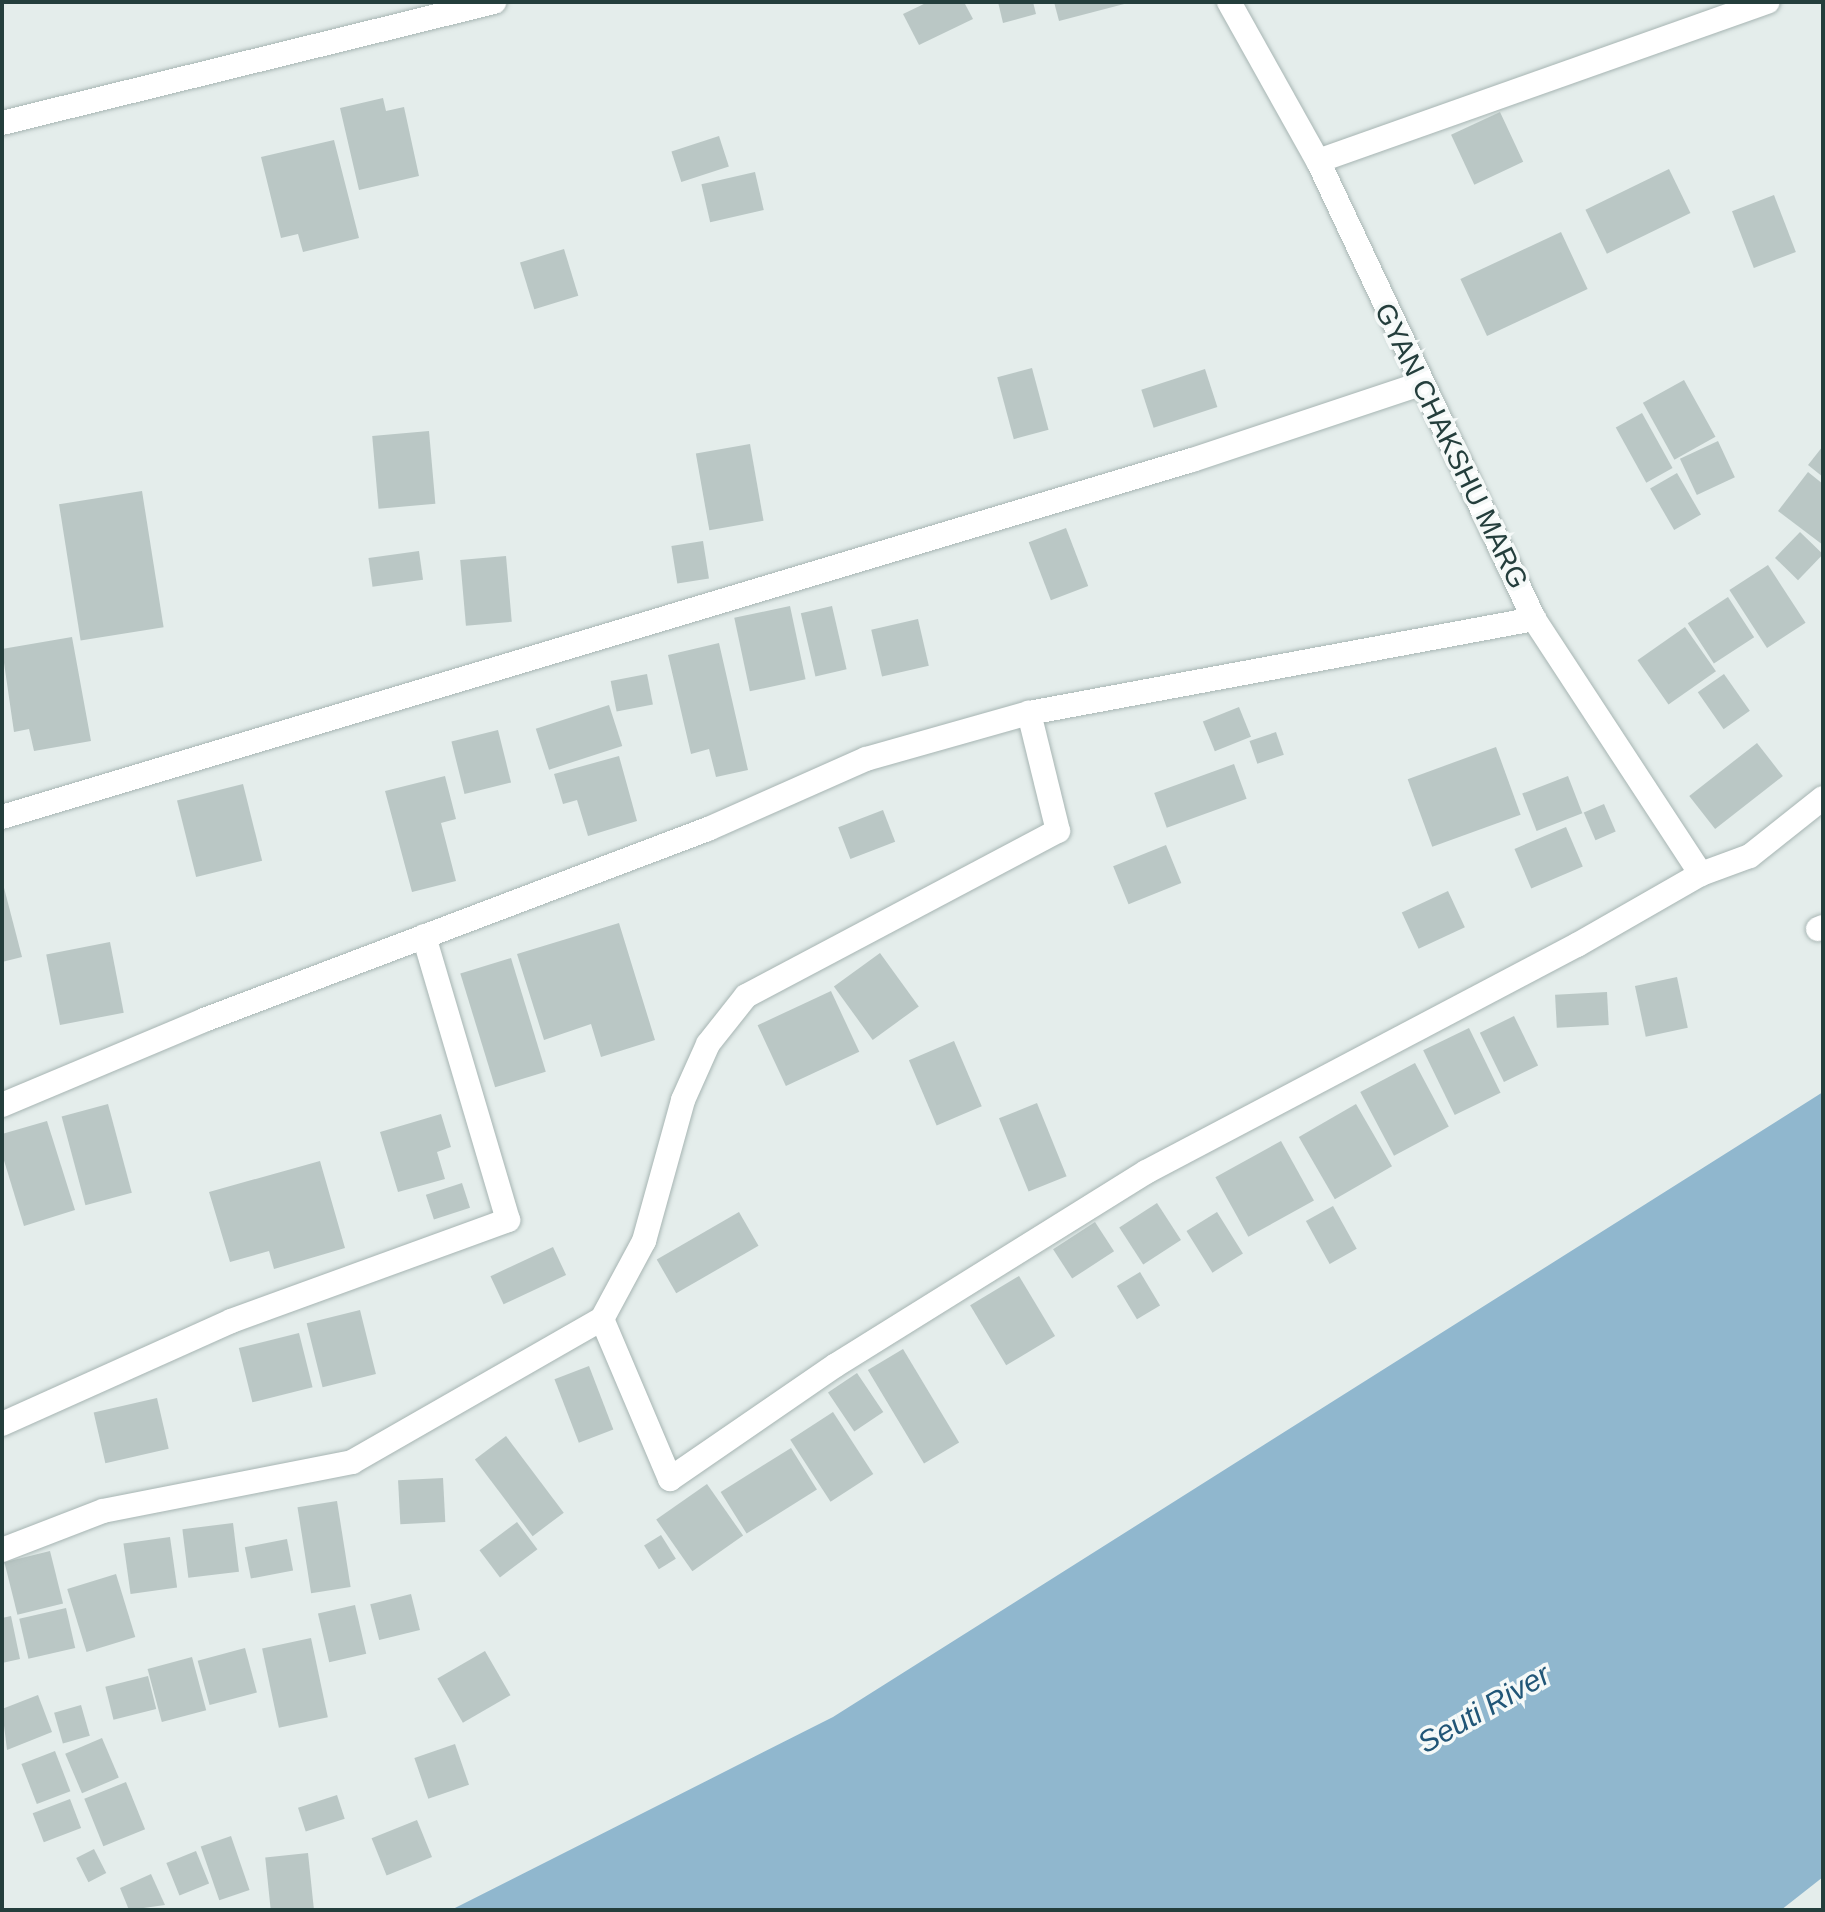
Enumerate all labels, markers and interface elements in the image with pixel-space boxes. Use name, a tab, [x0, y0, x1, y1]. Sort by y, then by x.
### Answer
street label: GYAN CHAKSHU MARG	[1367, 298, 1535, 594]
water label: Seuti River	[1411, 1657, 1557, 1761]

